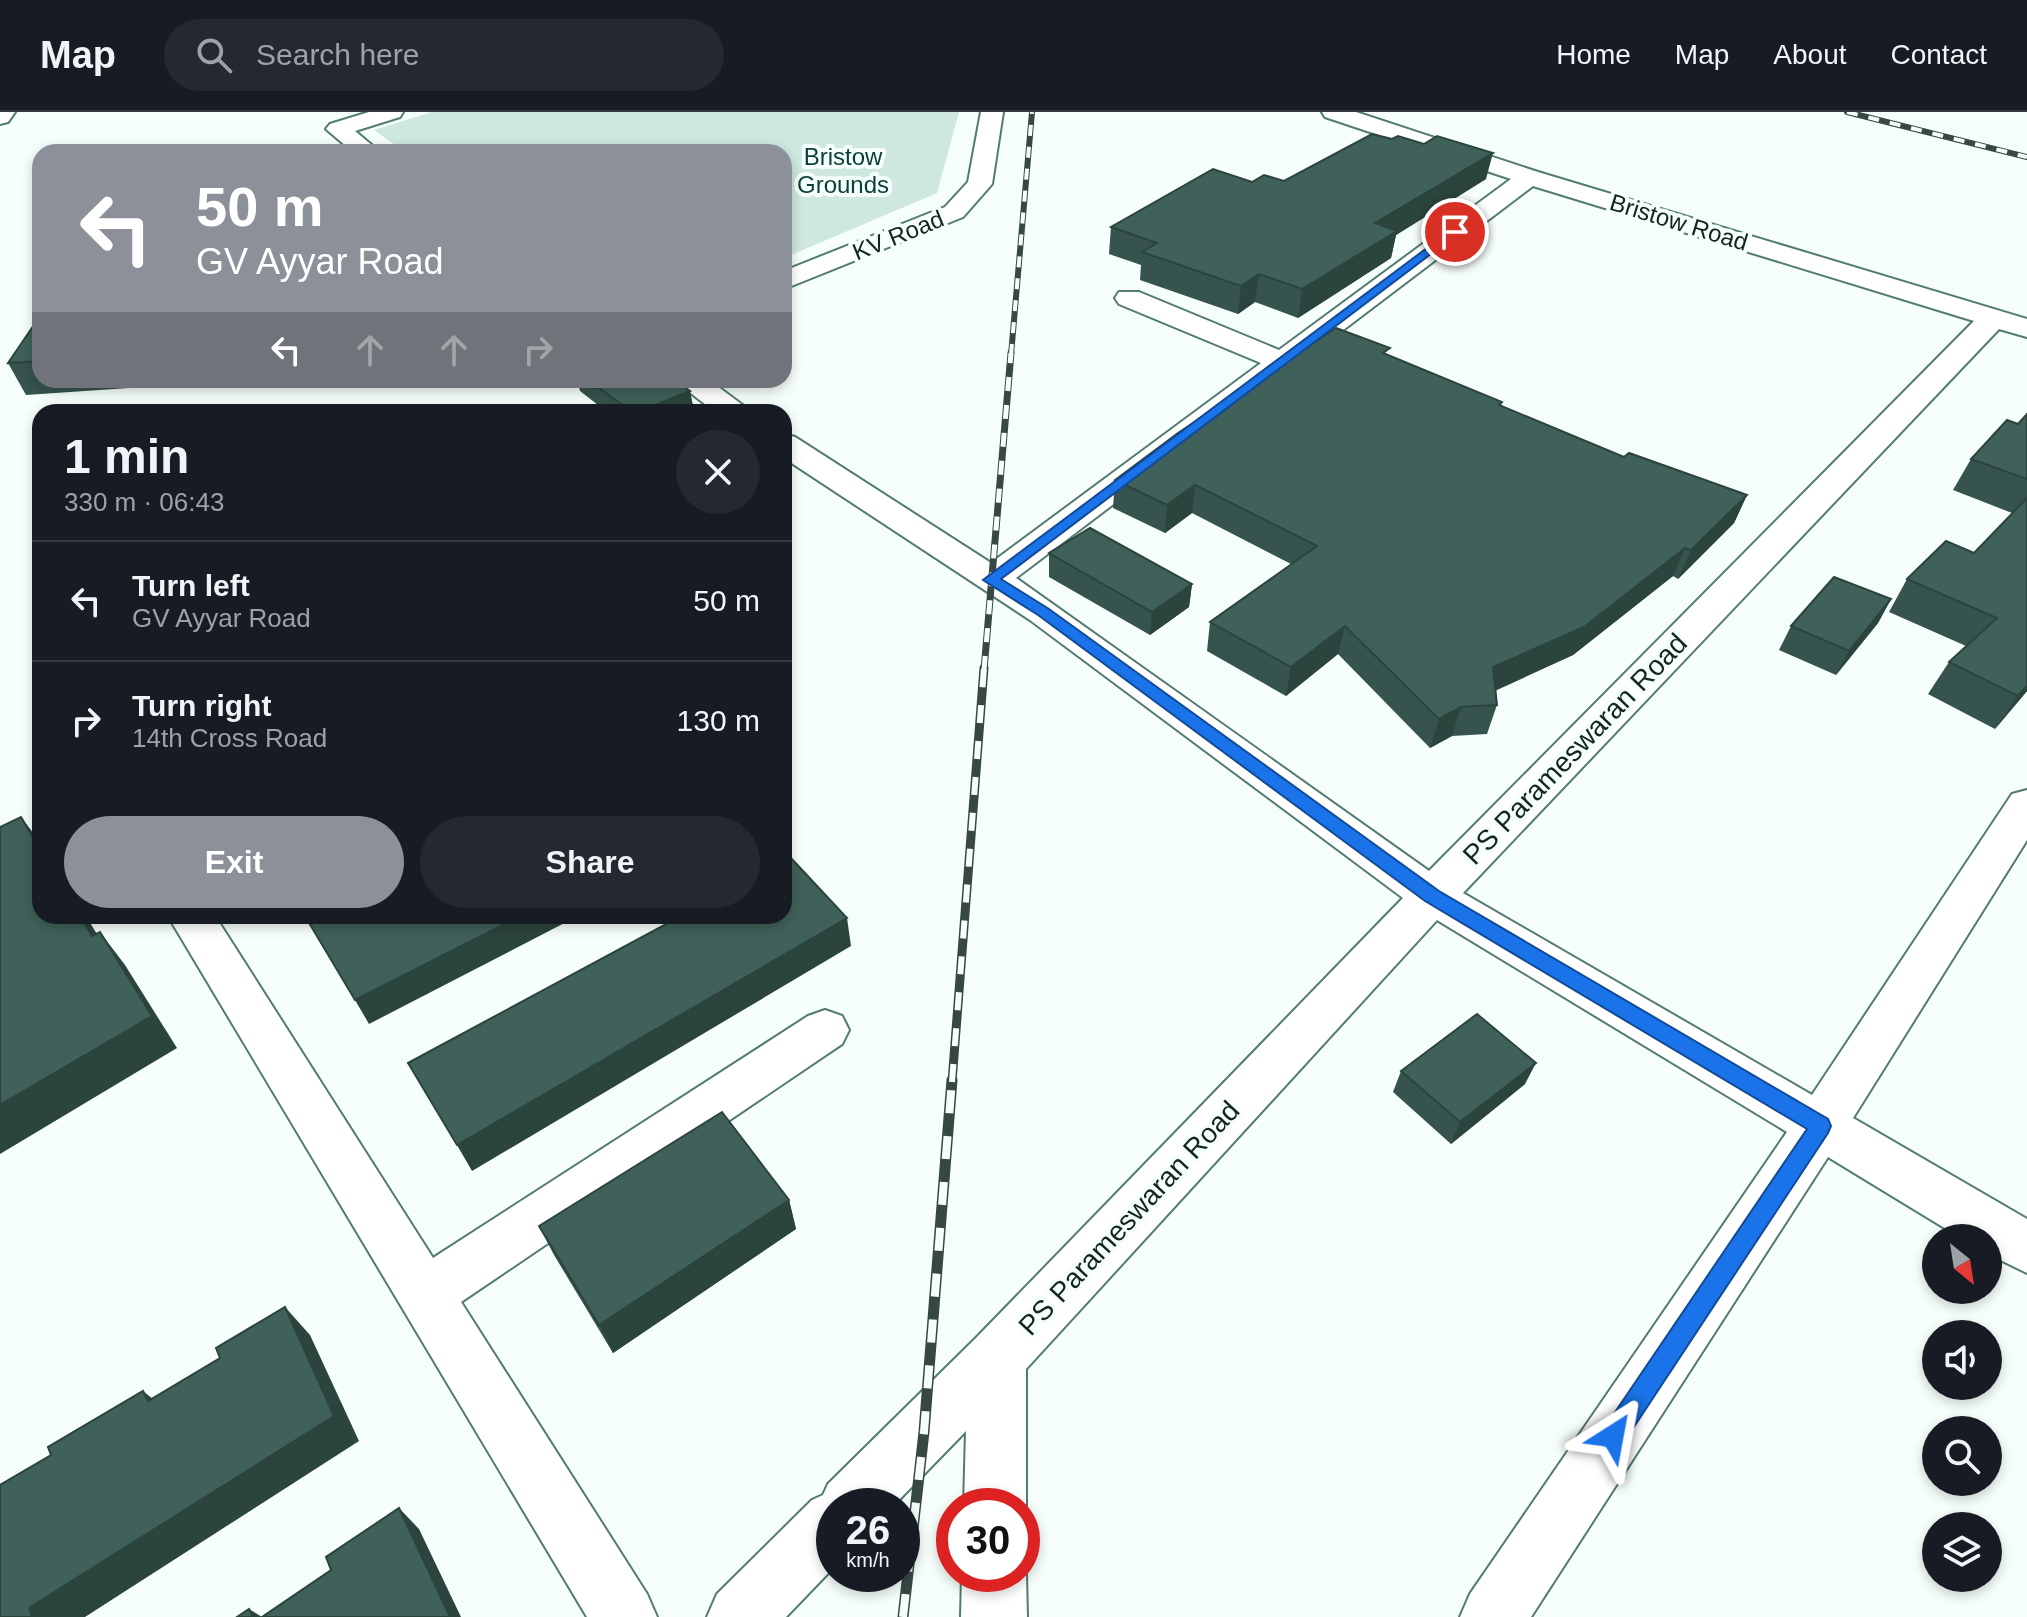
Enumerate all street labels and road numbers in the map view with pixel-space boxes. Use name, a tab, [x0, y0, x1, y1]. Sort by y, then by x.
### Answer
street label: Bristow Road	[1607, 188, 1751, 256]
street label: KV Road	[848, 204, 948, 266]
street label: PS Parameswaran Road	[1457, 627, 1693, 871]
street label: PS Parameswaran Road	[1013, 1095, 1245, 1341]

